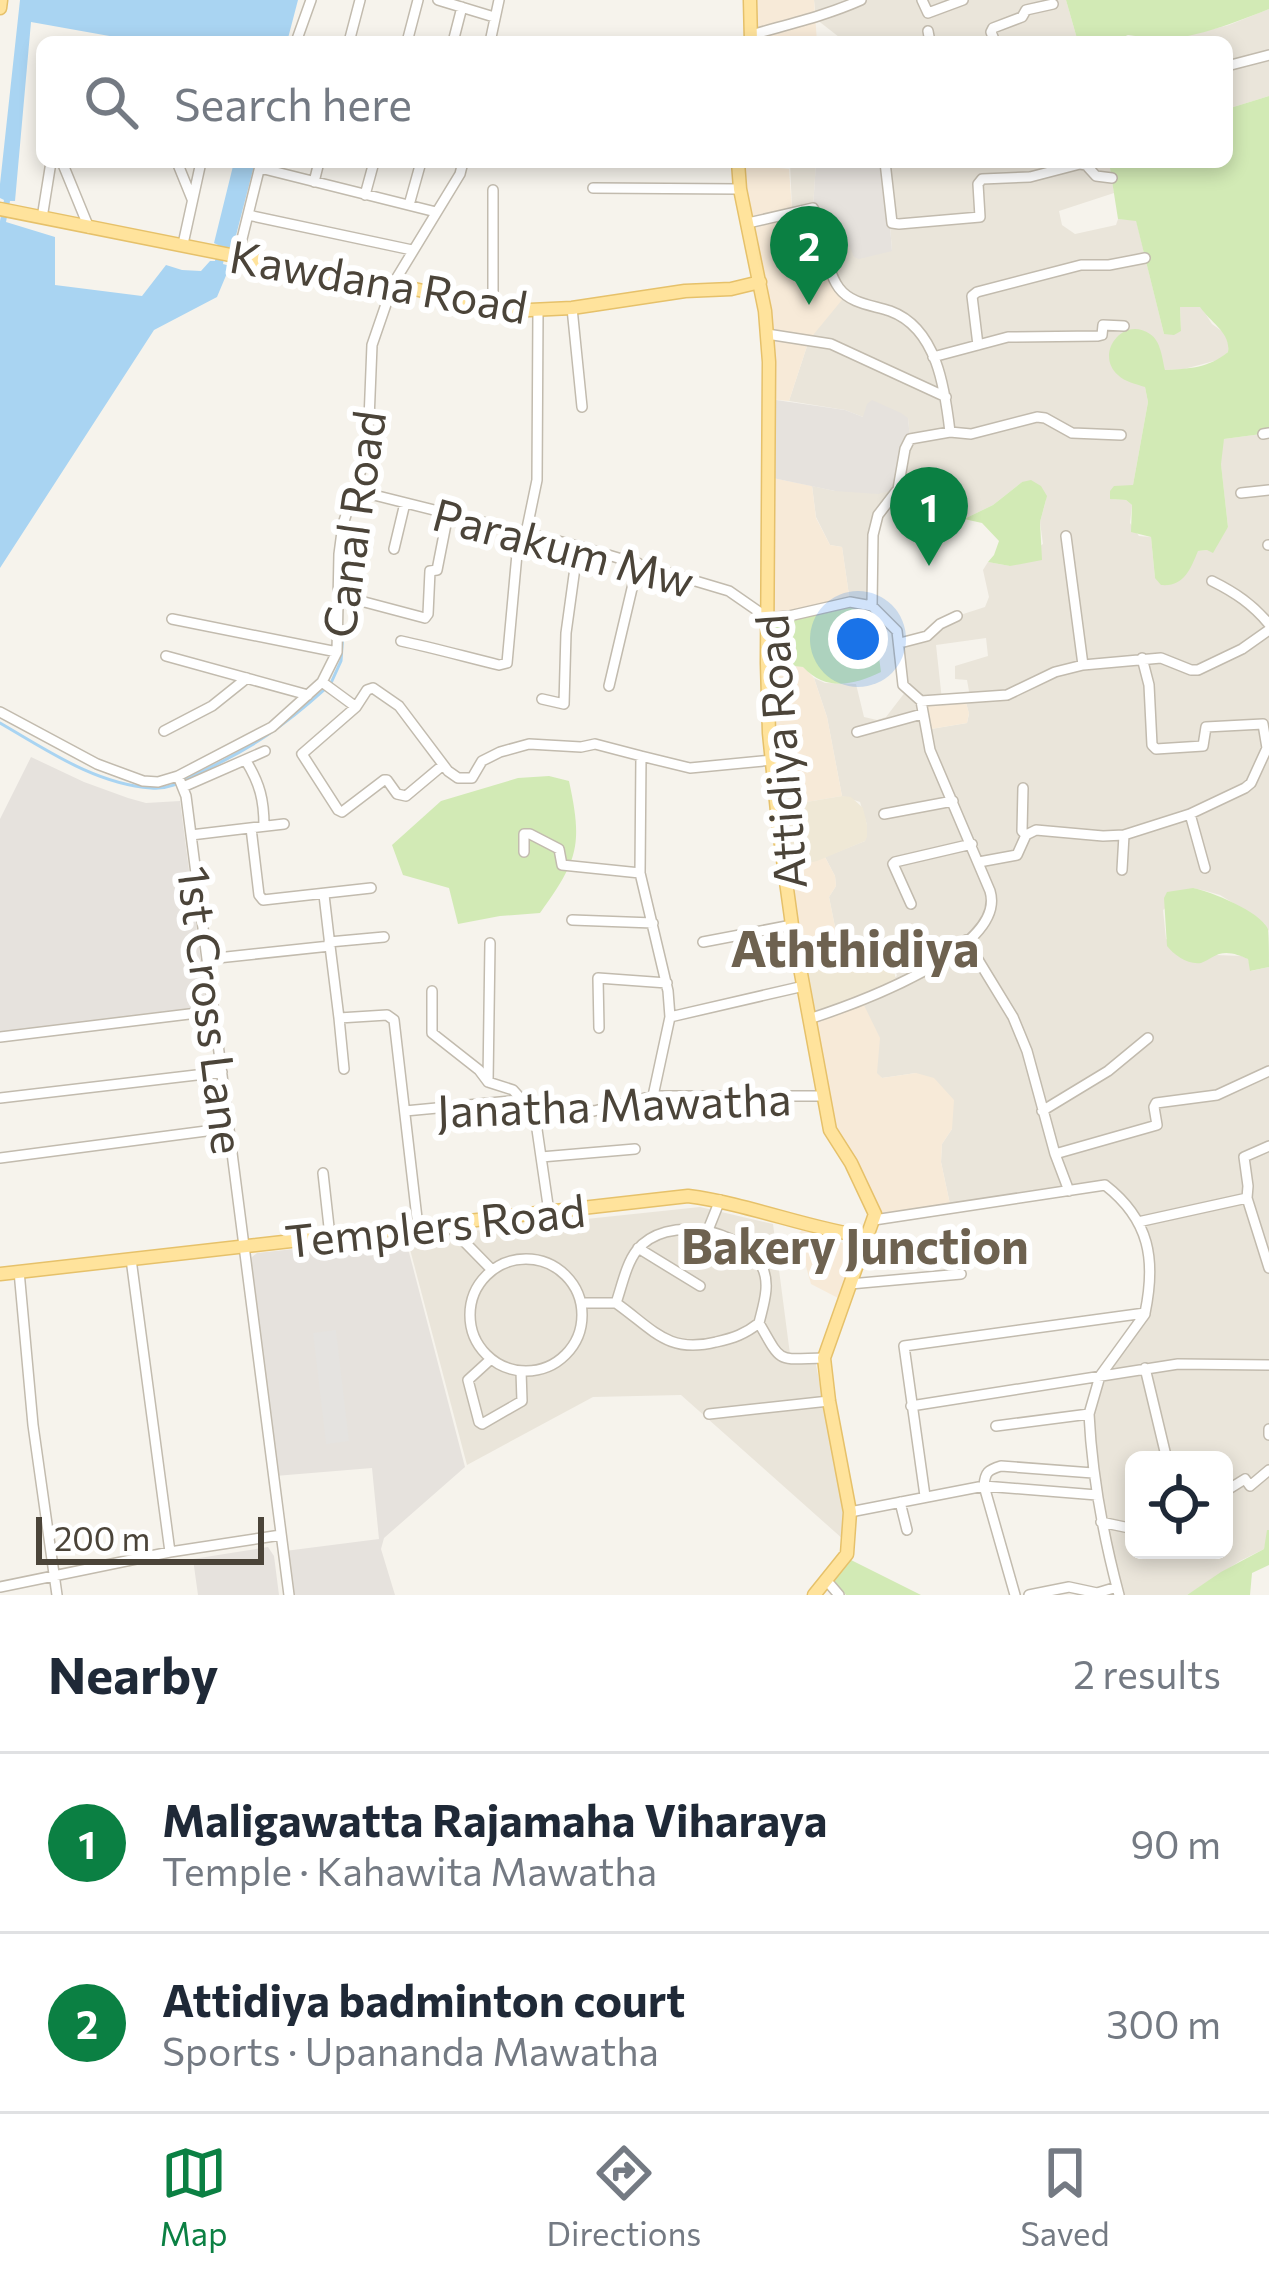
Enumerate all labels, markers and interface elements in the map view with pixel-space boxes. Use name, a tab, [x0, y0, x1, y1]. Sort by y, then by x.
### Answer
search box	[36, 36, 1233, 168]
icon: search	[78, 69, 144, 135]
text: Search here	[174, 75, 412, 130]
pin: 2	[770, 206, 848, 305]
street label: Kawdana Road	[226, 227, 532, 333]
street label: Canal Road	[309, 407, 395, 641]
pin: 1	[890, 467, 968, 566]
street label: Parakum Mw	[428, 485, 700, 607]
your location	[828, 609, 888, 669]
street label: Attidiya Road	[742, 613, 816, 891]
street label: 1st Cross Lane	[168, 863, 258, 1157]
district label: Aththidiya	[730, 915, 980, 978]
street label: Janatha Mawatha	[436, 1069, 792, 1137]
street label: Templers Road	[282, 1181, 588, 1267]
district label: Bakery Junction	[681, 1215, 1029, 1274]
map controls	[1125, 1451, 1233, 1559]
button: locate	[1125, 1451, 1233, 1559]
scale bar	[36, 1511, 264, 1564]
text: 200 m	[54, 1517, 150, 1558]
text: Nearby	[48, 1642, 218, 1705]
text: 2 results	[1073, 1649, 1221, 1697]
text: Maligawatta Rajamaha Viharaya	[162, 1791, 828, 1846]
text: 1	[78, 1819, 96, 1867]
text: 90 m	[1130, 1819, 1221, 1867]
text: Temple · Kahawita Mawatha	[162, 1846, 657, 1894]
text: Attidiya badminton court	[162, 1971, 685, 2026]
text: 2	[76, 1999, 98, 2047]
text: 300 m	[1106, 1999, 1221, 2047]
text: Sports · Upananda Mawatha	[162, 2026, 659, 2074]
tab: Map	[160, 2140, 228, 2253]
tab: Directions	[547, 2140, 701, 2253]
tab: Saved	[1020, 2140, 1109, 2253]

